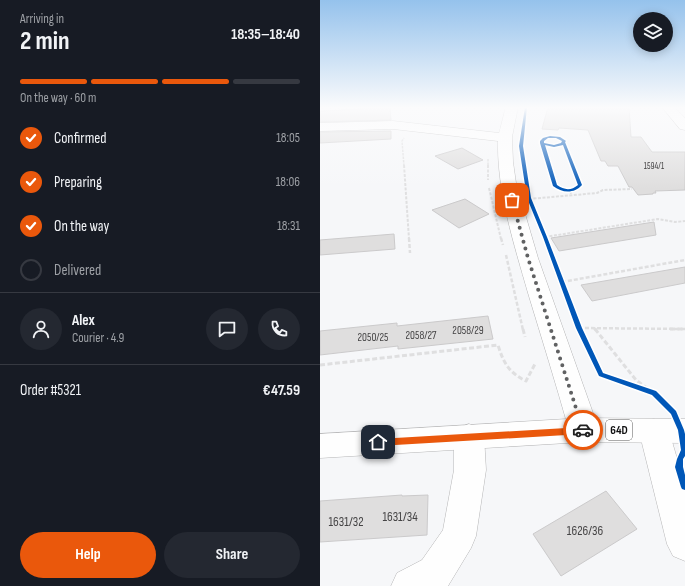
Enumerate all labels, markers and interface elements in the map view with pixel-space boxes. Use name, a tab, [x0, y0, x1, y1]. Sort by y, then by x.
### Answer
text: Arriving in	[20, 11, 64, 27]
map controls	[633, 12, 673, 52]
button: layers	[633, 12, 673, 52]
text: 18:35–18:40	[231, 25, 300, 44]
text: 2 min	[20, 26, 70, 57]
text: On the way · 60 m	[20, 90, 96, 106]
icon: check	[20, 127, 42, 149]
text: Confirmed	[54, 129, 107, 148]
text: 18:05	[276, 130, 300, 146]
house number: 1594/1	[644, 161, 665, 172]
icon: check	[20, 171, 42, 193]
text: Preparing	[54, 173, 102, 192]
text: 18:06	[276, 174, 300, 190]
pin	[495, 183, 529, 217]
icon: bag	[501, 189, 523, 211]
icon: check	[20, 215, 42, 237]
text: On the way	[54, 217, 109, 236]
text: 18:31	[277, 218, 300, 234]
text: Delivered	[54, 261, 101, 280]
button: person	[20, 308, 62, 350]
button: chat	[206, 308, 248, 350]
button: phone	[258, 308, 300, 350]
text: Alex	[72, 311, 95, 330]
house number: 2058/29	[452, 324, 484, 337]
house number: 2058/27	[406, 329, 437, 342]
text: Courier · 4.9	[72, 330, 124, 346]
house number: 2050/25	[358, 331, 388, 344]
text: Order #5321	[20, 381, 81, 400]
text: €47.59	[263, 381, 300, 400]
courier	[563, 410, 603, 450]
icon: car	[572, 419, 594, 441]
road number: 64D	[606, 420, 632, 440]
pin	[361, 425, 395, 459]
icon: home	[367, 431, 389, 453]
house number: 1631/34	[382, 509, 418, 525]
house number: 1631/32	[328, 514, 364, 530]
house number: 1626/36	[567, 523, 603, 539]
button: Help	[20, 532, 156, 578]
button: Share	[164, 532, 300, 578]

